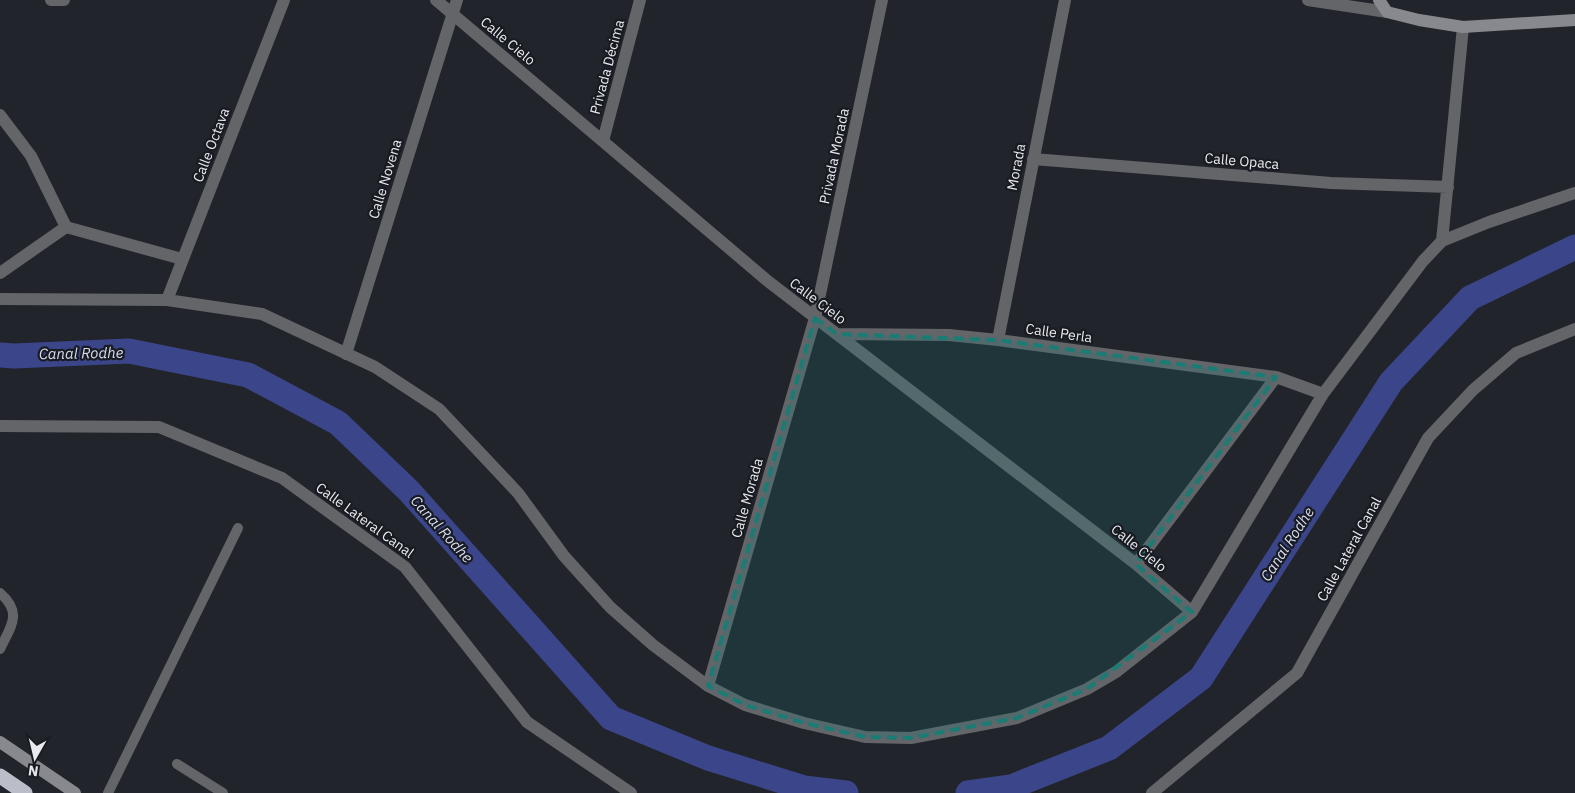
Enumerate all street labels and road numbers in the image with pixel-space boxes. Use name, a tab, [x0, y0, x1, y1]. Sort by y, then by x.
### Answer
street label: Calle Cielo	[477, 13, 539, 69]
street label: Privada Décima	[586, 17, 628, 116]
street label: Calle Octava	[189, 105, 234, 185]
street label: Privada Morada	[815, 106, 853, 206]
street label: Calle Novena	[364, 137, 406, 221]
street label: Morada	[1003, 142, 1029, 192]
street label: Calle Opaca	[1204, 149, 1281, 173]
street label: Calle Cielo	[786, 274, 850, 328]
street label: Calle Perla	[1025, 319, 1094, 347]
street label: Calle Morada	[727, 456, 767, 540]
street label: Calle Lateral Canal	[312, 478, 418, 562]
street label: Calle Lateral Canal	[1313, 493, 1385, 604]
street label: Calle Cielo	[1108, 520, 1171, 576]

